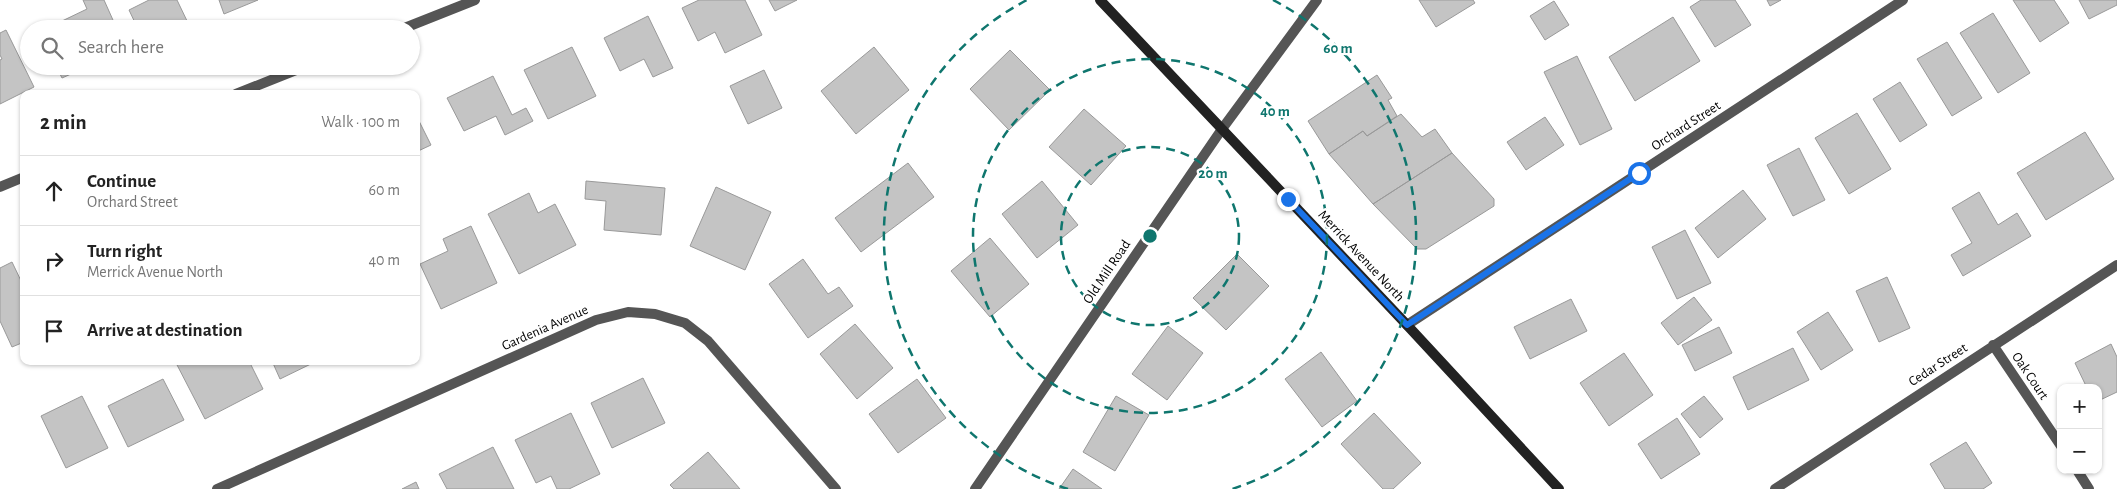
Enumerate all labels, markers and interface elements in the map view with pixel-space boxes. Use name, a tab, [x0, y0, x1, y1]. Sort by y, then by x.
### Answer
search box	[20, 20, 420, 75]
icon: search	[38, 34, 66, 62]
text: Search here	[78, 38, 164, 57]
text: 60 m	[1323, 41, 1353, 56]
street label: Orchard Street	[1649, 98, 1724, 153]
text: 40 m	[1260, 104, 1290, 119]
text: 2 min	[40, 112, 87, 133]
text: Walk · 100 m	[321, 114, 400, 130]
route start	[1628, 162, 1651, 185]
text: 20 m	[1198, 166, 1228, 181]
text: Continue	[87, 172, 156, 191]
icon: ahead	[40, 177, 68, 205]
text: 60 m	[369, 182, 400, 198]
route end	[1277, 188, 1300, 211]
text: Orchard Street	[87, 194, 178, 210]
street label: Merrick Avenue North	[1315, 208, 1407, 304]
centre of rings	[1141, 227, 1159, 245]
street label: Old Mill Road	[1081, 238, 1133, 306]
text: Turn right	[87, 242, 162, 261]
icon: right	[40, 247, 68, 275]
text: 40 m	[368, 252, 400, 268]
text: Merrick Avenue North	[87, 264, 223, 280]
street label: Gardenia Avenue	[500, 303, 590, 353]
icon: arrive	[40, 317, 68, 345]
text: Arrive at destination	[87, 321, 243, 340]
street label: Cedar Street	[1906, 341, 1970, 389]
street label: Oak Court	[2009, 350, 2051, 403]
map controls	[2057, 384, 2102, 474]
button: +	[2057, 384, 2102, 429]
button: −	[2057, 429, 2102, 474]

